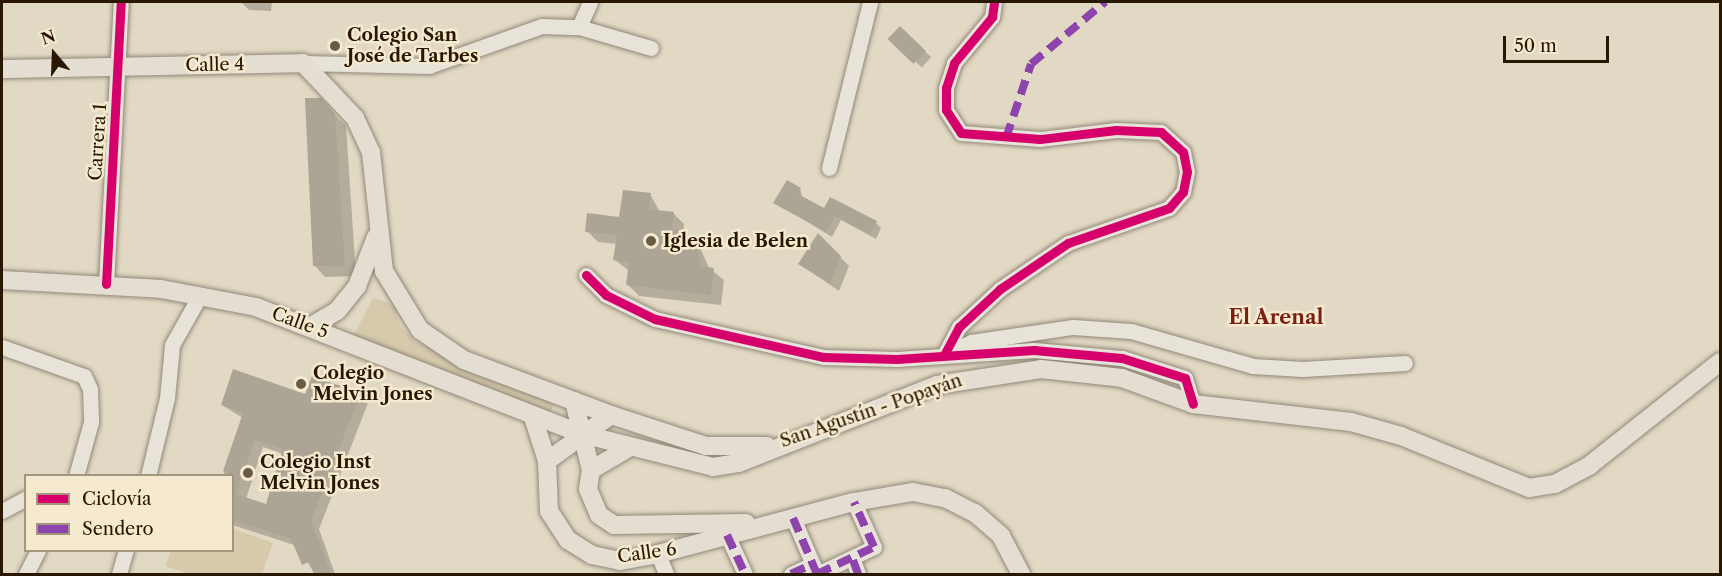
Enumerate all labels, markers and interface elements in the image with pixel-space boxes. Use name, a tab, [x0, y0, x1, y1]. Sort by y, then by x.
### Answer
north arrow	[24, 24, 84, 84]
scale bar	[1506, 24, 1612, 62]
text: N	[38, 25, 58, 49]
place label: Colegio San José de Tarbes	[347, 25, 479, 68]
text: 50 m	[1514, 35, 1557, 57]
marker: Colegio San José de Tarbes	[328, 39, 342, 53]
street label: Calle 4	[185, 54, 245, 76]
street label: Carrera 1	[85, 102, 111, 182]
place label: Iglesia de Belen	[663, 230, 808, 252]
marker: Iglesia de Belen	[644, 234, 658, 248]
street label: Calle 5	[269, 303, 331, 343]
district label: El Arenal	[1228, 305, 1324, 329]
place label: Colegio Melvin Jones	[313, 363, 433, 406]
street label: San Agustín - Popayán	[777, 370, 965, 452]
marker: Colegio Melvin Jones	[294, 377, 308, 391]
place label: Colegio Inst Melvin Jones	[260, 452, 380, 494]
marker: Colegio Inst Melvin Jones	[241, 466, 255, 480]
legend	[24, 474, 234, 552]
text: Ciclovía	[82, 488, 151, 510]
text: Sendero	[82, 518, 154, 540]
street label: Calle 6	[616, 538, 678, 568]

